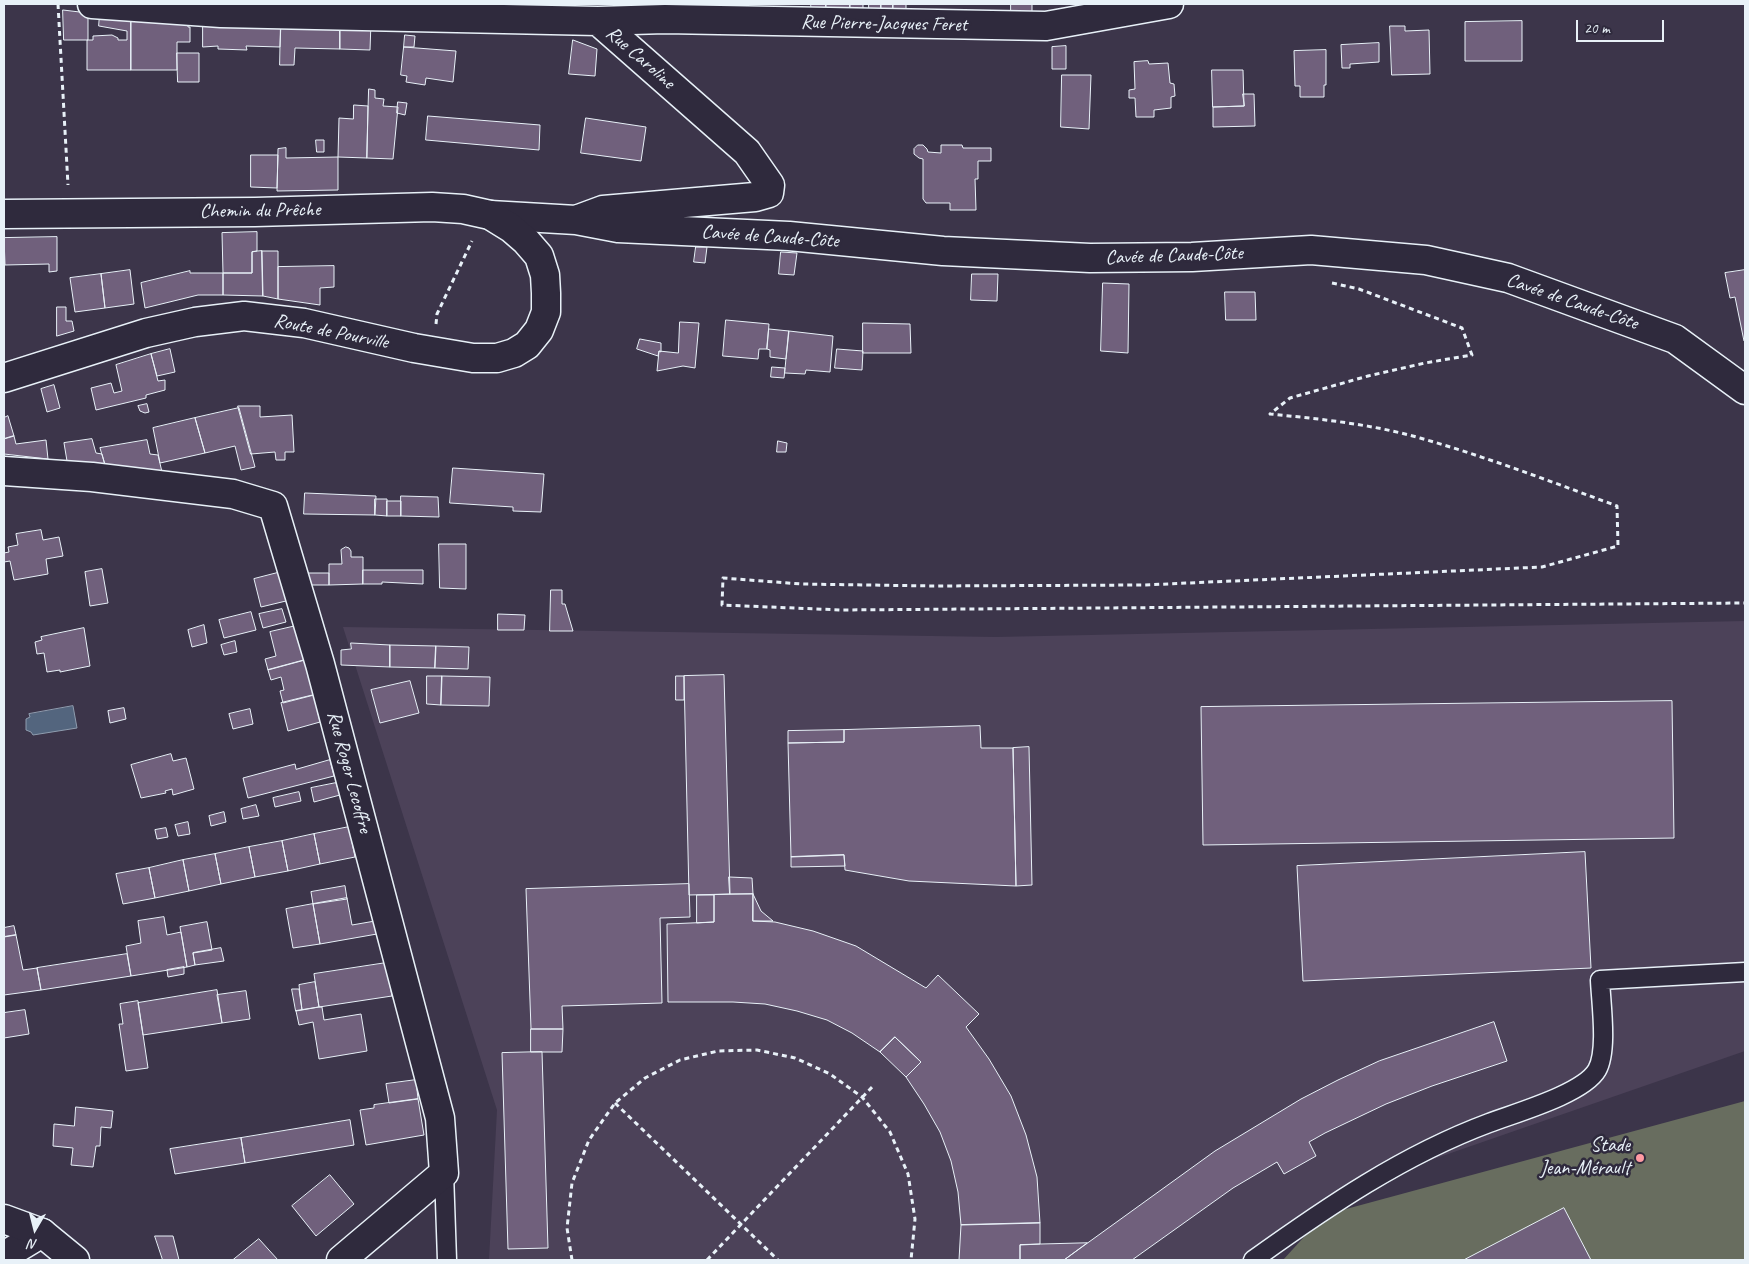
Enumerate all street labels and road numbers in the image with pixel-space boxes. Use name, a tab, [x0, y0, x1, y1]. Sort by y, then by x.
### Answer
street label: Rue Pierre-Jacques Feret	[801, 11, 967, 37]
street label: Rue Caroline	[600, 21, 680, 95]
street label: Chemin du Prêche	[199, 198, 321, 224]
street label: Cavée de Caude-Côte	[701, 220, 839, 254]
street label: Cavée de Caude-Côte	[1105, 242, 1243, 270]
street label: Cavée de Caude-Côte	[1503, 268, 1641, 336]
street label: Route de Pourville	[272, 309, 390, 355]
street label: Rue Roger Lecoffre	[321, 709, 377, 835]

